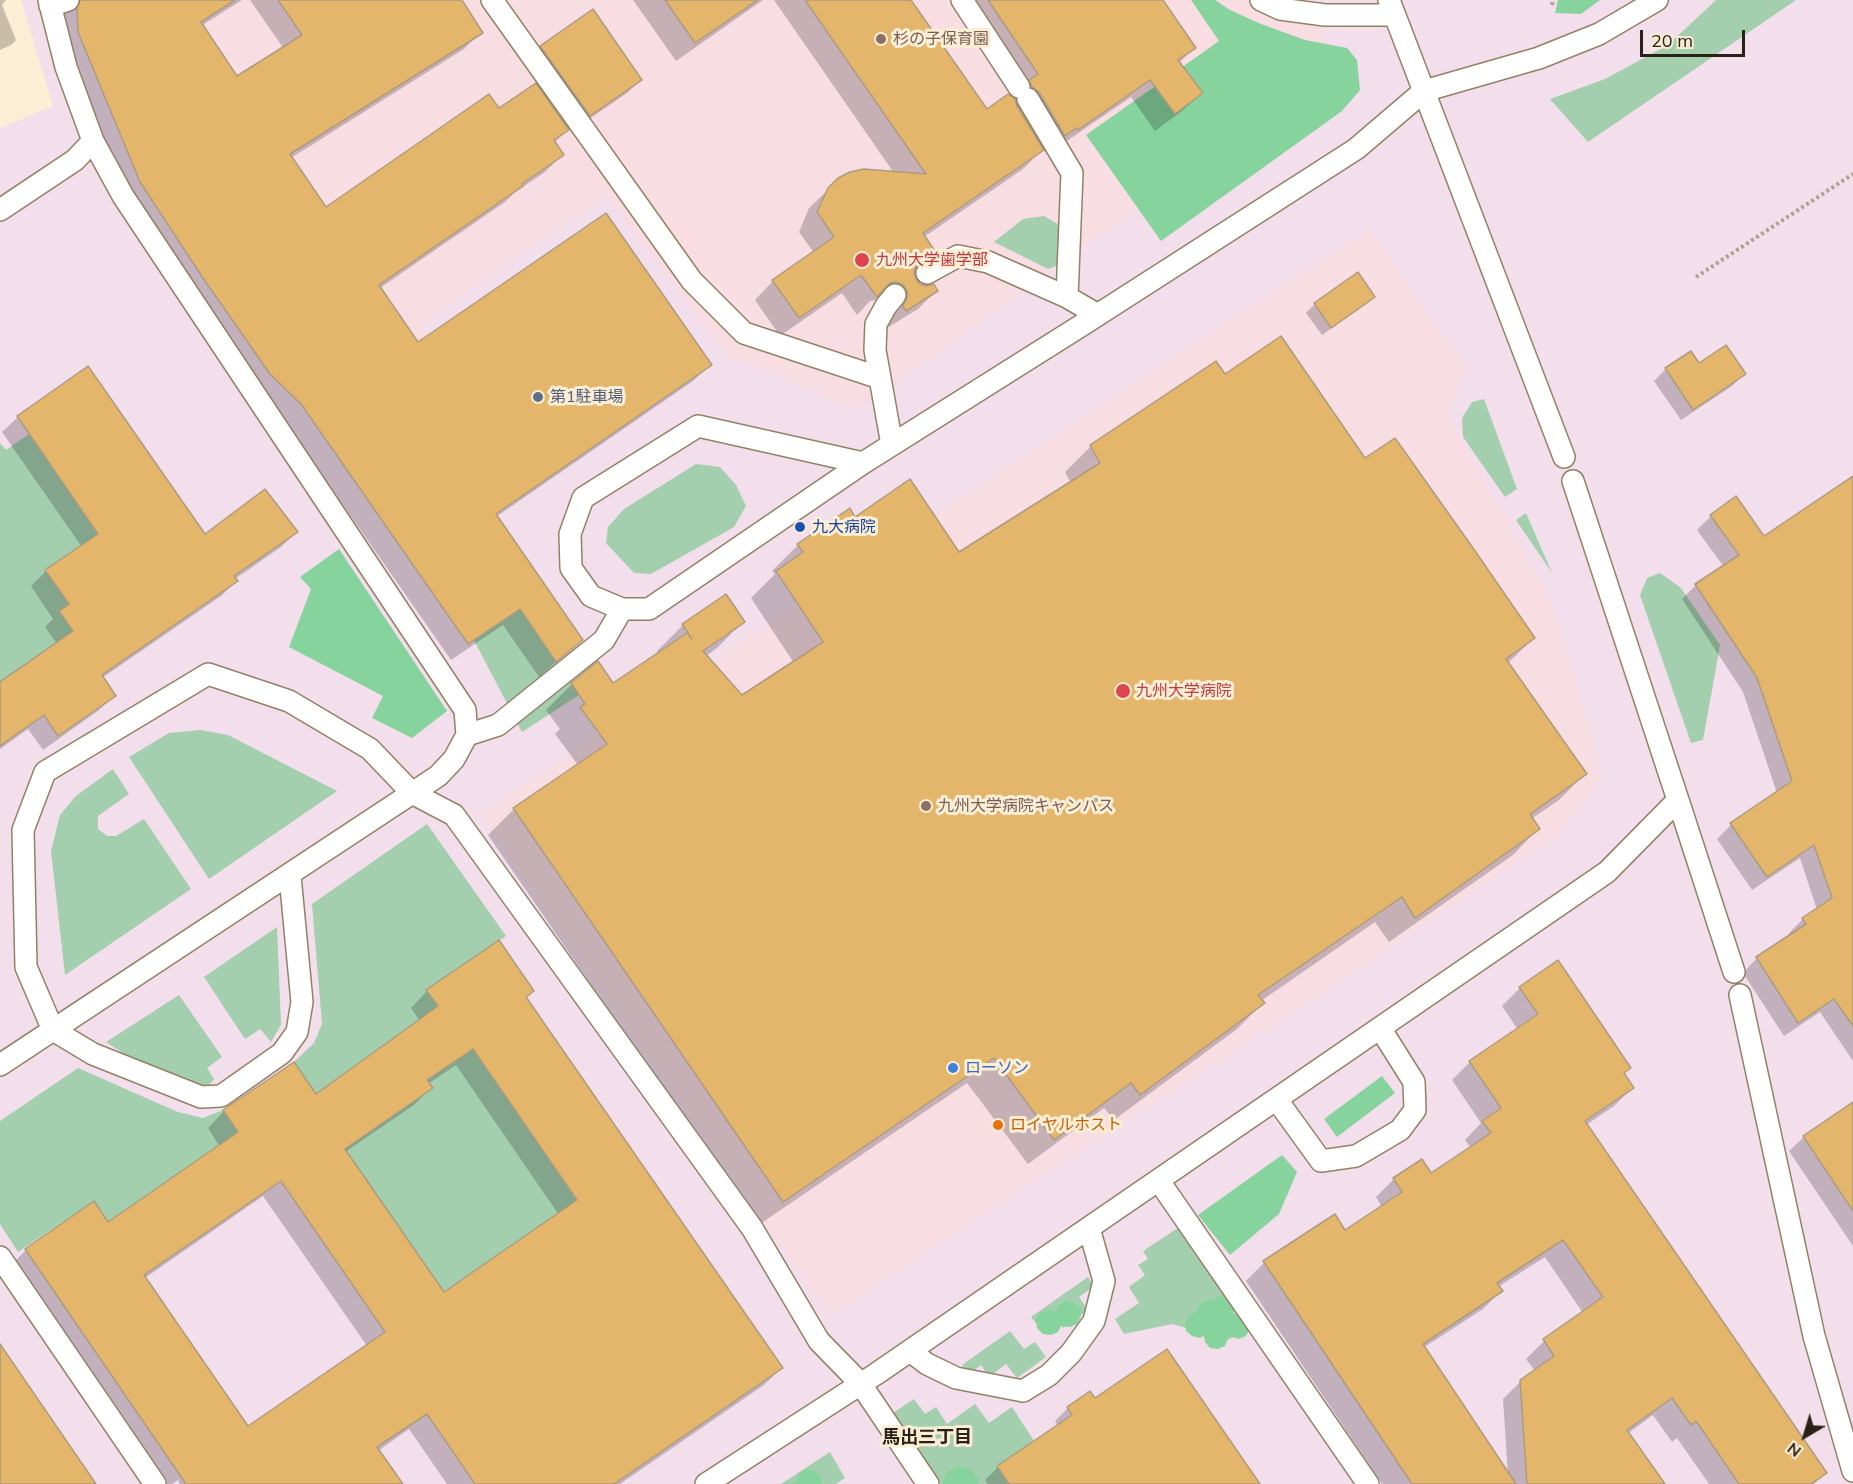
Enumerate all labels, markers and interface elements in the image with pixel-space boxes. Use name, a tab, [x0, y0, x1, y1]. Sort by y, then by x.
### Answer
scale bar	[1643, 18, 1748, 56]
place label: 杉の子保育園	[893, 29, 989, 49]
text: 20 m	[1651, 29, 1693, 52]
marker: 杉の子保育園	[874, 32, 888, 46]
place label: 九州大学歯学部	[876, 250, 988, 270]
marker: 九州大学歯学部	[853, 251, 871, 269]
place label: 第1駐車場	[550, 387, 624, 407]
marker: 第1駐車場	[531, 390, 545, 404]
place label: 九大病院	[812, 517, 876, 537]
marker: 九大病院	[793, 520, 807, 534]
place label: 九州大学病院	[1136, 681, 1232, 701]
marker: 九州大学病院	[1114, 682, 1132, 700]
place label: 九州大学病院キャンパス	[938, 796, 1114, 816]
marker: 九州大学病院キャンパス	[919, 799, 933, 813]
place label: ローソン	[965, 1058, 1029, 1078]
marker: ローソン	[946, 1061, 960, 1075]
place label: ロイヤルホスト	[1010, 1115, 1122, 1135]
marker: ロイヤルホスト	[991, 1118, 1005, 1132]
north arrow	[1775, 1406, 1835, 1466]
district label: 馬出三丁目	[882, 1427, 972, 1449]
text: N	[1783, 1439, 1805, 1462]

